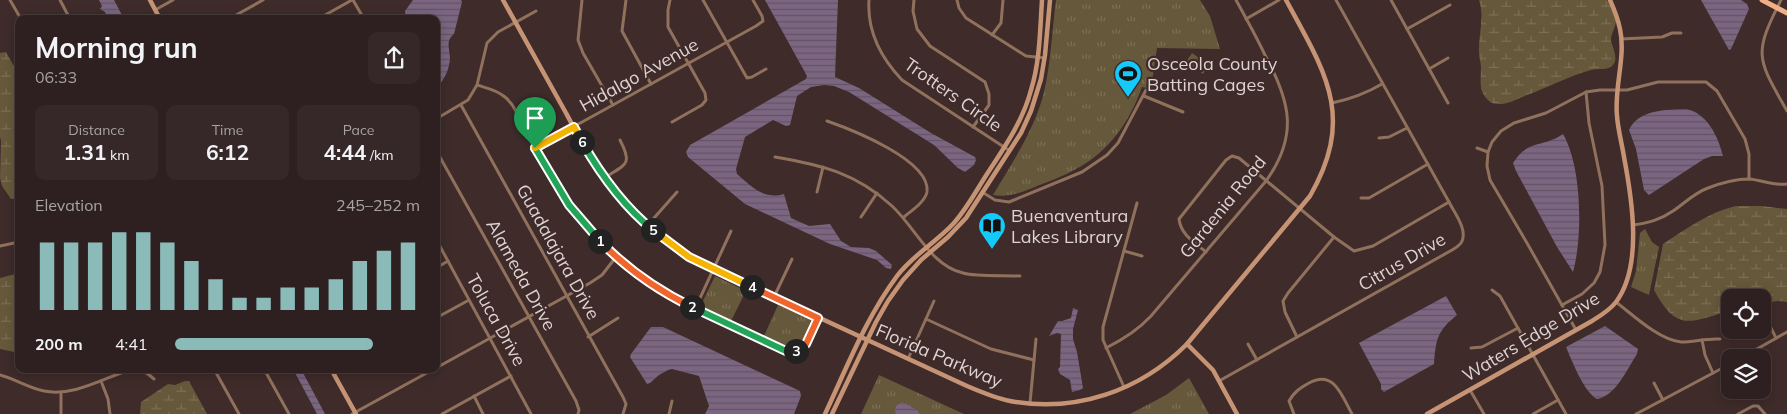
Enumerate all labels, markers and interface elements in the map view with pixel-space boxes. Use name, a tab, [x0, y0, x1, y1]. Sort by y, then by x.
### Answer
text: Morning run	[35, 30, 198, 65]
button: share	[368, 32, 420, 84]
street label: Hidalgo Avenue	[575, 32, 702, 117]
street label: Trotters Circle	[900, 52, 1007, 137]
place label: Osceola County Batting Cages	[1147, 52, 1278, 96]
sports icon: Osceola County Batting Cages	[1113, 59, 1143, 98]
text: 06:33	[35, 67, 77, 87]
pin	[514, 97, 556, 148]
icon: arrive	[521, 104, 549, 132]
text: Distance	[68, 121, 125, 139]
text: Time	[212, 121, 243, 139]
text: Pace	[343, 121, 374, 139]
pin: 6	[570, 130, 594, 154]
text: 6	[578, 133, 587, 151]
text: 1.31	[63, 139, 106, 165]
text: 6:12	[206, 139, 249, 165]
text: 4:44	[323, 139, 366, 165]
text: km	[106, 146, 130, 164]
text: /km	[366, 146, 394, 164]
street label: Gardenia Road	[1174, 151, 1271, 263]
street label: Guadalajara Drive	[512, 180, 605, 324]
text: Elevation	[35, 195, 103, 215]
text: 245–252 m	[336, 195, 420, 215]
place label: Buenaventura Lakes Library	[1011, 204, 1128, 248]
library icon: Buenaventura Lakes Library	[977, 211, 1007, 250]
street label: Alameda Drive	[481, 215, 561, 334]
pin: 5	[640, 218, 666, 242]
text: 5	[649, 221, 658, 239]
street label: Citrus Drive	[1354, 227, 1449, 296]
pin: 1	[588, 228, 612, 254]
text: 1	[596, 232, 605, 250]
street label: Toluca Drive	[462, 269, 531, 370]
pin: 4	[740, 274, 764, 300]
text: 4	[748, 278, 757, 296]
street label: Waters Edge Drive	[1458, 287, 1604, 387]
map controls	[1721, 289, 1771, 399]
button: locate	[1721, 289, 1771, 339]
pin: 2	[680, 294, 704, 320]
text: 2	[688, 298, 697, 316]
street label: Florida Parkway	[873, 319, 1006, 393]
text: 200 m	[35, 334, 83, 354]
text: 4:41	[115, 334, 147, 354]
pin: 3	[784, 338, 808, 364]
text: 3	[792, 342, 801, 360]
button: layers	[1721, 349, 1771, 399]

